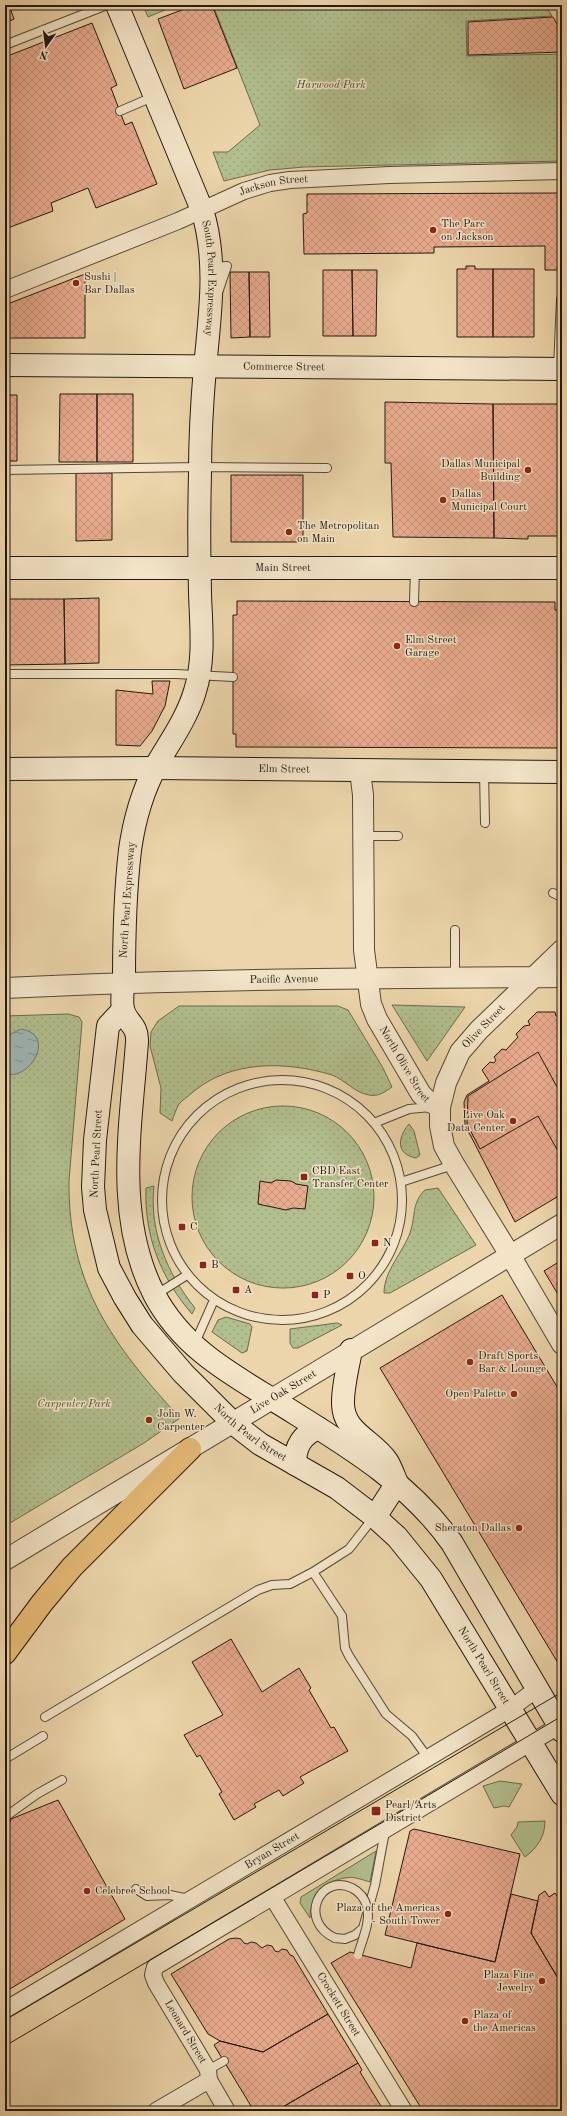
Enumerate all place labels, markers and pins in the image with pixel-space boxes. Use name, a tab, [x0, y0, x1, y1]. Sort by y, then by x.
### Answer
place label: The Parc on Jackson	[441, 219, 494, 243]
marker: The Parc on Jackson	[428, 225, 438, 235]
place label: Sushi | Bar Dallas	[84, 272, 135, 296]
marker: Sushi | Bar Dallas	[71, 278, 81, 288]
place label: Dallas Municipal Building	[441, 459, 520, 483]
marker: Dallas Municipal Building	[523, 465, 533, 475]
place label: Dallas Municipal Court	[451, 489, 527, 513]
marker: Dallas Municipal Court	[438, 495, 448, 505]
place label: The Metropolitan on Main	[297, 521, 379, 545]
marker: The Metropolitan on Main	[284, 527, 294, 537]
place label: Elm Street Garage	[405, 635, 457, 659]
marker: Elm Street Garage	[392, 641, 402, 651]
place label: Live Oak Data Center	[447, 1110, 505, 1134]
marker: Live Oak Data Center	[508, 1116, 518, 1126]
place label: CBD East Transfer Center	[312, 1166, 389, 1190]
marker: CBD East Transfer Center	[299, 1172, 309, 1182]
marker: C	[177, 1222, 187, 1232]
place label: C	[190, 1222, 197, 1233]
marker: N	[370, 1238, 380, 1248]
place label: N	[383, 1238, 392, 1249]
marker: B	[198, 1260, 208, 1270]
place label: B	[211, 1260, 219, 1271]
marker: O	[345, 1271, 355, 1281]
place label: O	[358, 1271, 366, 1282]
marker: A	[231, 1285, 241, 1295]
place label: A	[244, 1285, 253, 1296]
marker: P	[310, 1290, 320, 1300]
place label: P	[323, 1290, 330, 1301]
place label: Draft Sports Bar & Lounge	[478, 1351, 546, 1375]
marker: Draft Sports Bar & Lounge	[465, 1357, 475, 1367]
place label: Open Palette	[445, 1389, 506, 1400]
marker: Open Palette	[509, 1389, 519, 1399]
place label: John W. Carpenter	[157, 1409, 205, 1433]
marker: John W. Carpenter	[144, 1415, 154, 1425]
place label: Sheraton Dallas	[435, 1523, 511, 1534]
marker: Sheraton Dallas	[514, 1523, 524, 1533]
place label: Pearl/Arts District	[385, 1800, 437, 1824]
marker: Pearl/Arts District	[370, 1805, 382, 1817]
marker: Celebree School	[82, 1886, 92, 1896]
place label: Celebree School	[95, 1886, 170, 1897]
place label: Plaza of the Americas - South Tower	[336, 1903, 440, 1927]
marker: Plaza of the Americas - South Tower	[443, 1909, 453, 1919]
place label: Plaza Fine Jewelry	[483, 1970, 534, 1994]
marker: Plaza Fine Jewelry	[537, 1976, 547, 1986]
place label: Plaza of the Americas	[473, 2010, 536, 2034]
marker: Plaza of the Americas	[460, 2016, 470, 2026]

